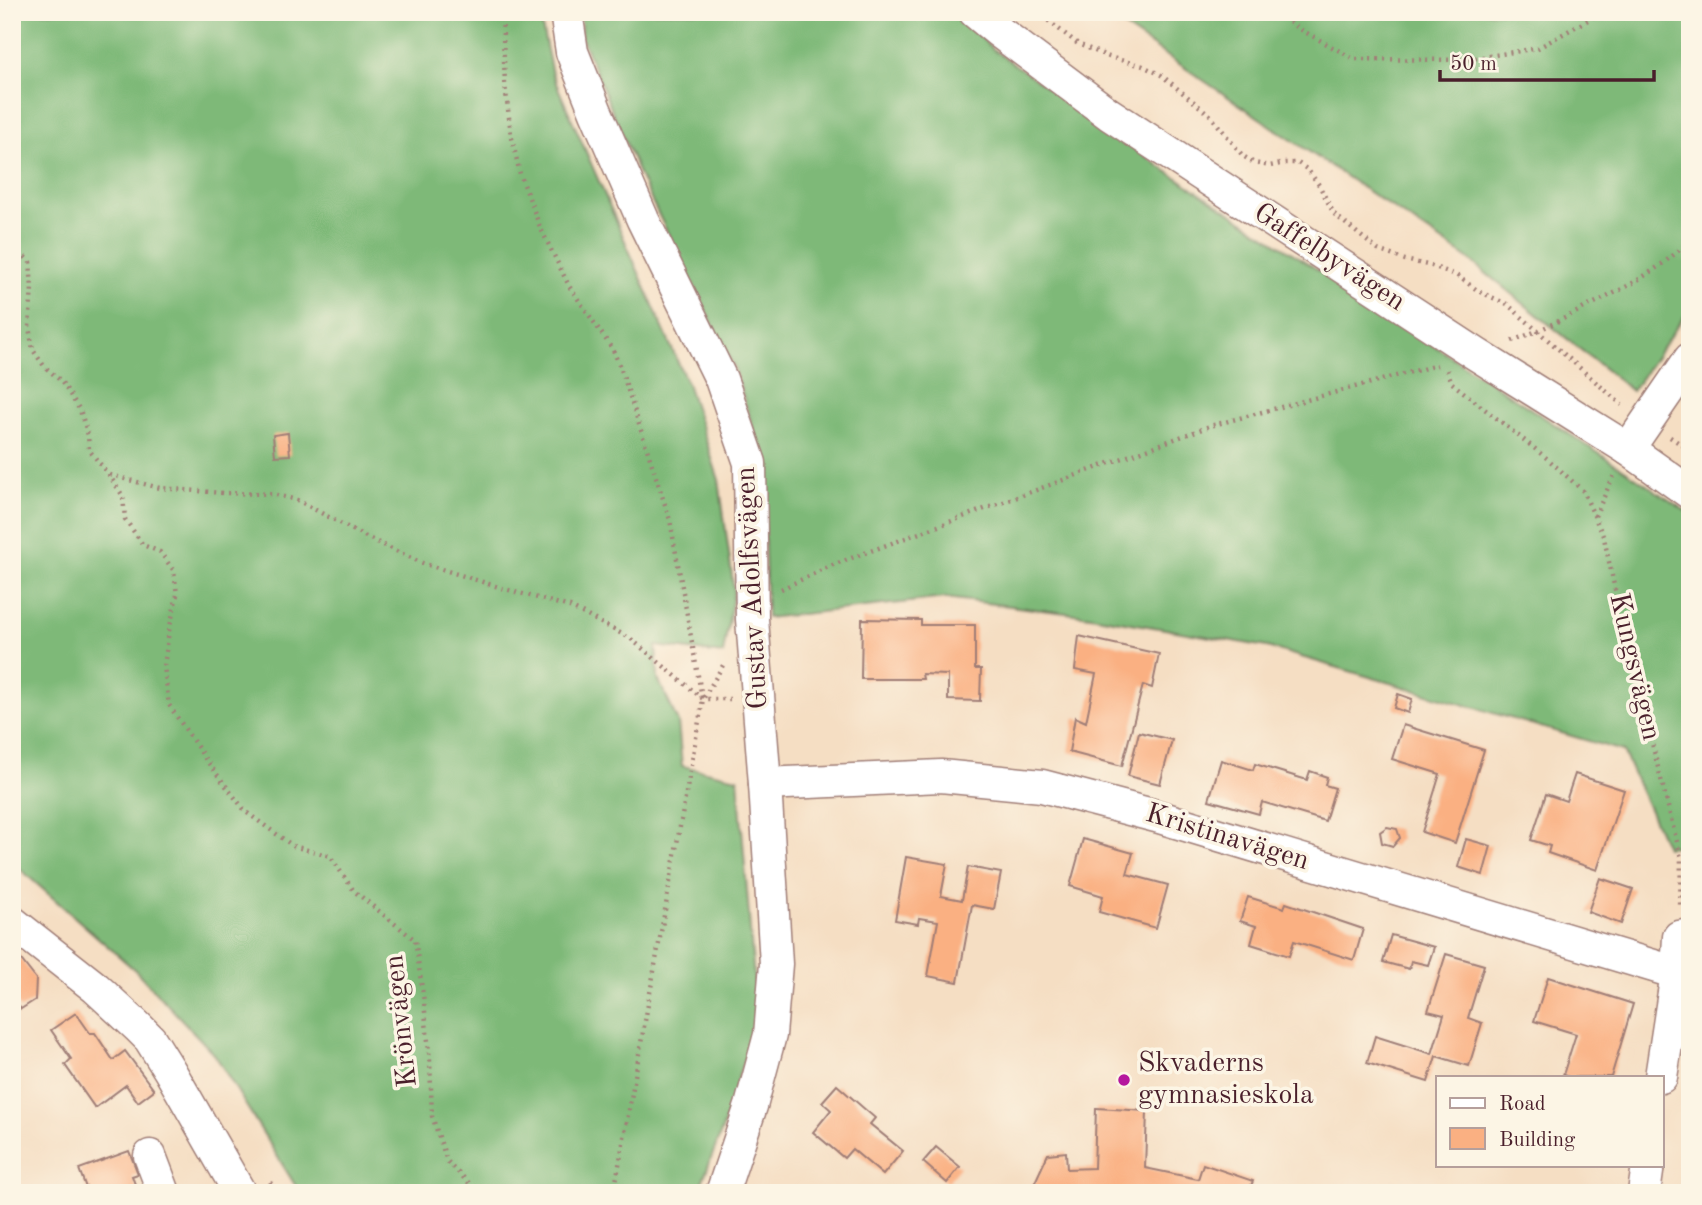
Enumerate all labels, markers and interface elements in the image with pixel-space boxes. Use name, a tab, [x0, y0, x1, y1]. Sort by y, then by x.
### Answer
scale bar	[1440, 38, 1653, 82]
text: 50 m	[1450, 54, 1497, 75]
street label: Gaffelbyvägen	[1248, 199, 1410, 317]
street label: Gustav Adolfsvägen	[733, 466, 773, 710]
street label: Kungsvägen	[1603, 591, 1665, 743]
street label: Kristinavägen	[1142, 800, 1312, 876]
street label: Krönvägen	[381, 953, 423, 1089]
place label: Skvaderns gymnasieskola	[1138, 1050, 1314, 1110]
marker: Skvaderns gymnasieskola	[1116, 1072, 1132, 1088]
legend	[1436, 1076, 1664, 1166]
text: Road	[1499, 1094, 1546, 1115]
text: Building	[1499, 1130, 1576, 1151]

